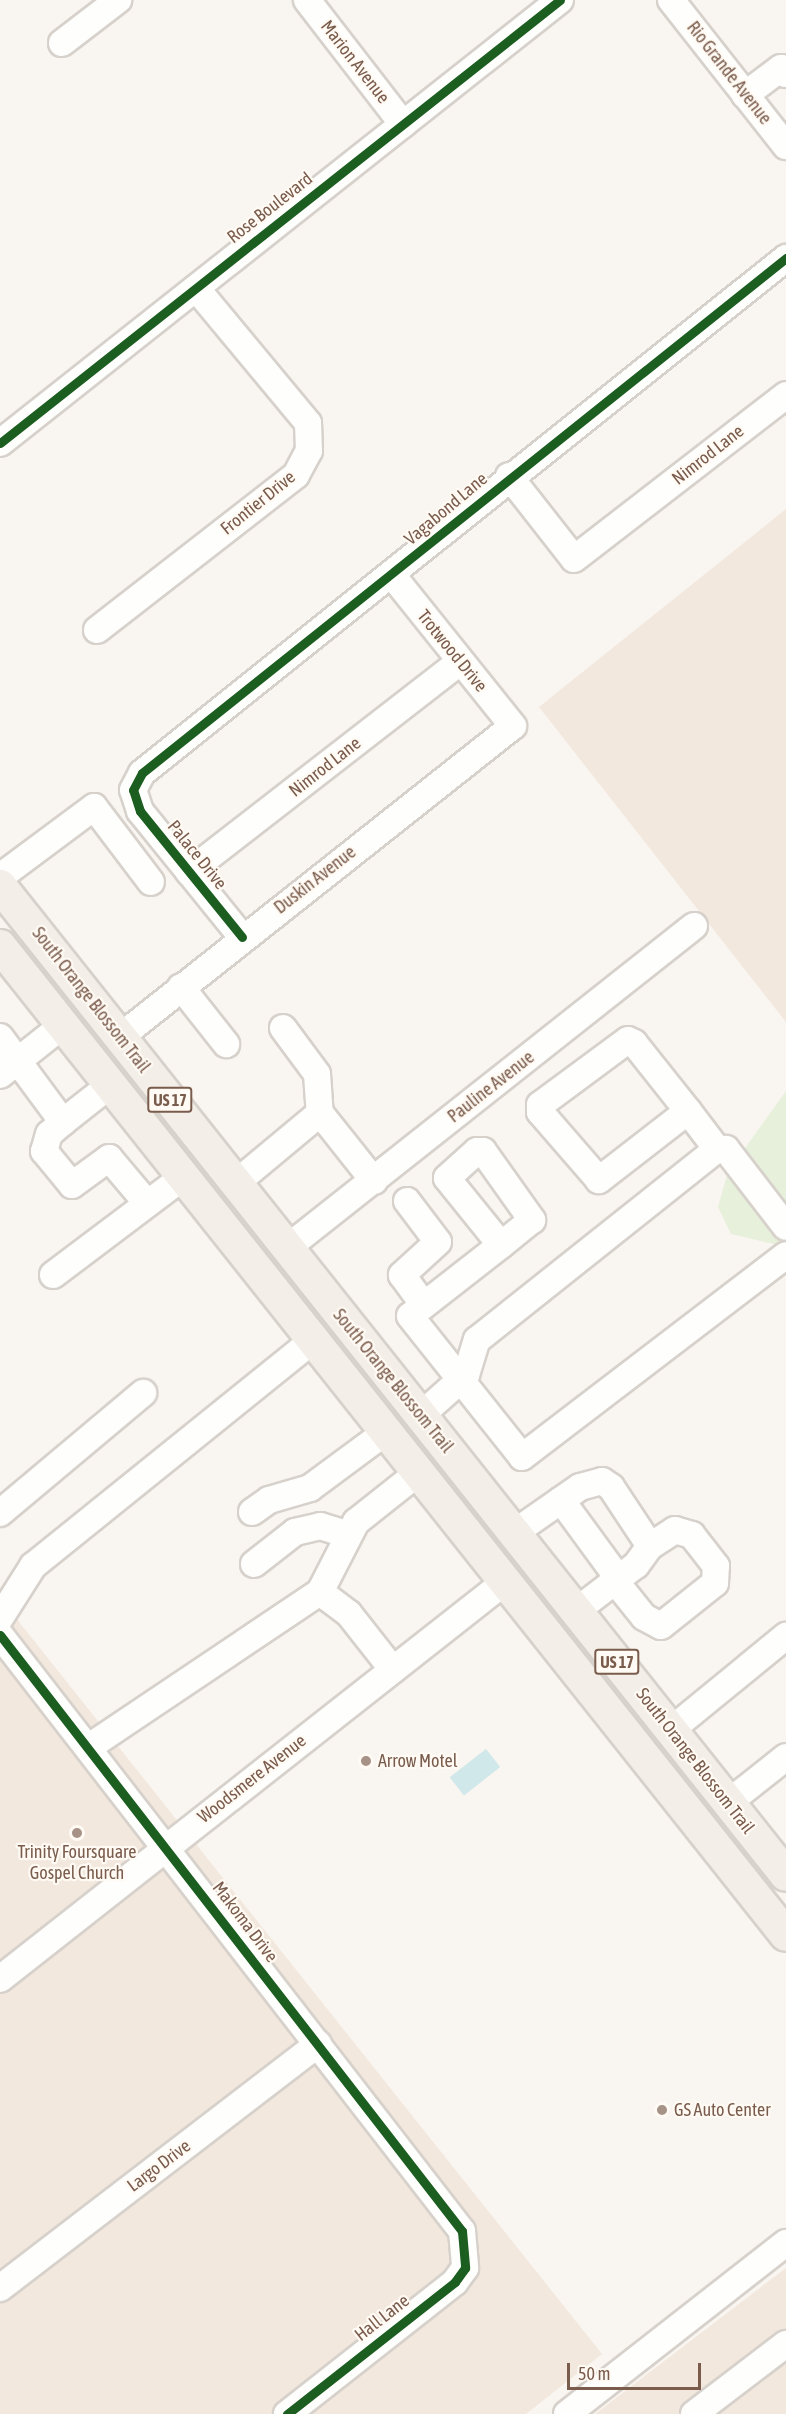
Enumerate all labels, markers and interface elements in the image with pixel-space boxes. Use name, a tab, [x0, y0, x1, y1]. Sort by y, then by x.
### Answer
street label: Marion Avenue	[316, 16, 394, 108]
street label: Rio Grande Avenue	[682, 17, 776, 129]
street label: Rose Boulevard	[223, 168, 317, 248]
street label: Nimrod Lane	[668, 420, 748, 490]
street label: Frontier Drive	[216, 466, 300, 540]
street label: Vagabond Lane	[400, 468, 492, 550]
street label: Trotwood Drive	[412, 606, 492, 696]
street label: Nimrod Lane	[285, 732, 365, 802]
street label: Palace Drive	[163, 816, 231, 894]
street label: Duskin Avenue	[270, 841, 360, 919]
street label: South Orange Blossom Trail	[27, 923, 155, 1077]
street label: Pauline Avenue	[444, 1047, 538, 1127]
road number: US 17	[146, 1087, 194, 1113]
street label: South Orange Blossom Trail	[328, 1305, 458, 1457]
road number: US 17	[593, 1649, 641, 1675]
street label: South Orange Blossom Trail	[631, 1684, 759, 1838]
street label: Woodsmere Avenue	[194, 1730, 310, 1828]
place label: Arrow Motel	[378, 1750, 457, 1772]
marker: Arrow Motel	[359, 1754, 373, 1768]
marker: Trinity Foursquare Gospel Church	[70, 1826, 84, 1840]
place label: Trinity Foursquare Gospel Church	[18, 1842, 136, 1884]
street label: Makoma Drive	[208, 1877, 282, 1967]
place label: GS Auto Center	[674, 2099, 770, 2121]
marker: GS Auto Center	[655, 2103, 669, 2117]
street label: Largo Drive	[123, 2135, 195, 2197]
street label: Hall Lane	[351, 2290, 413, 2346]
scale bar	[570, 2351, 704, 2389]
text: 50 m	[578, 2363, 610, 2384]

